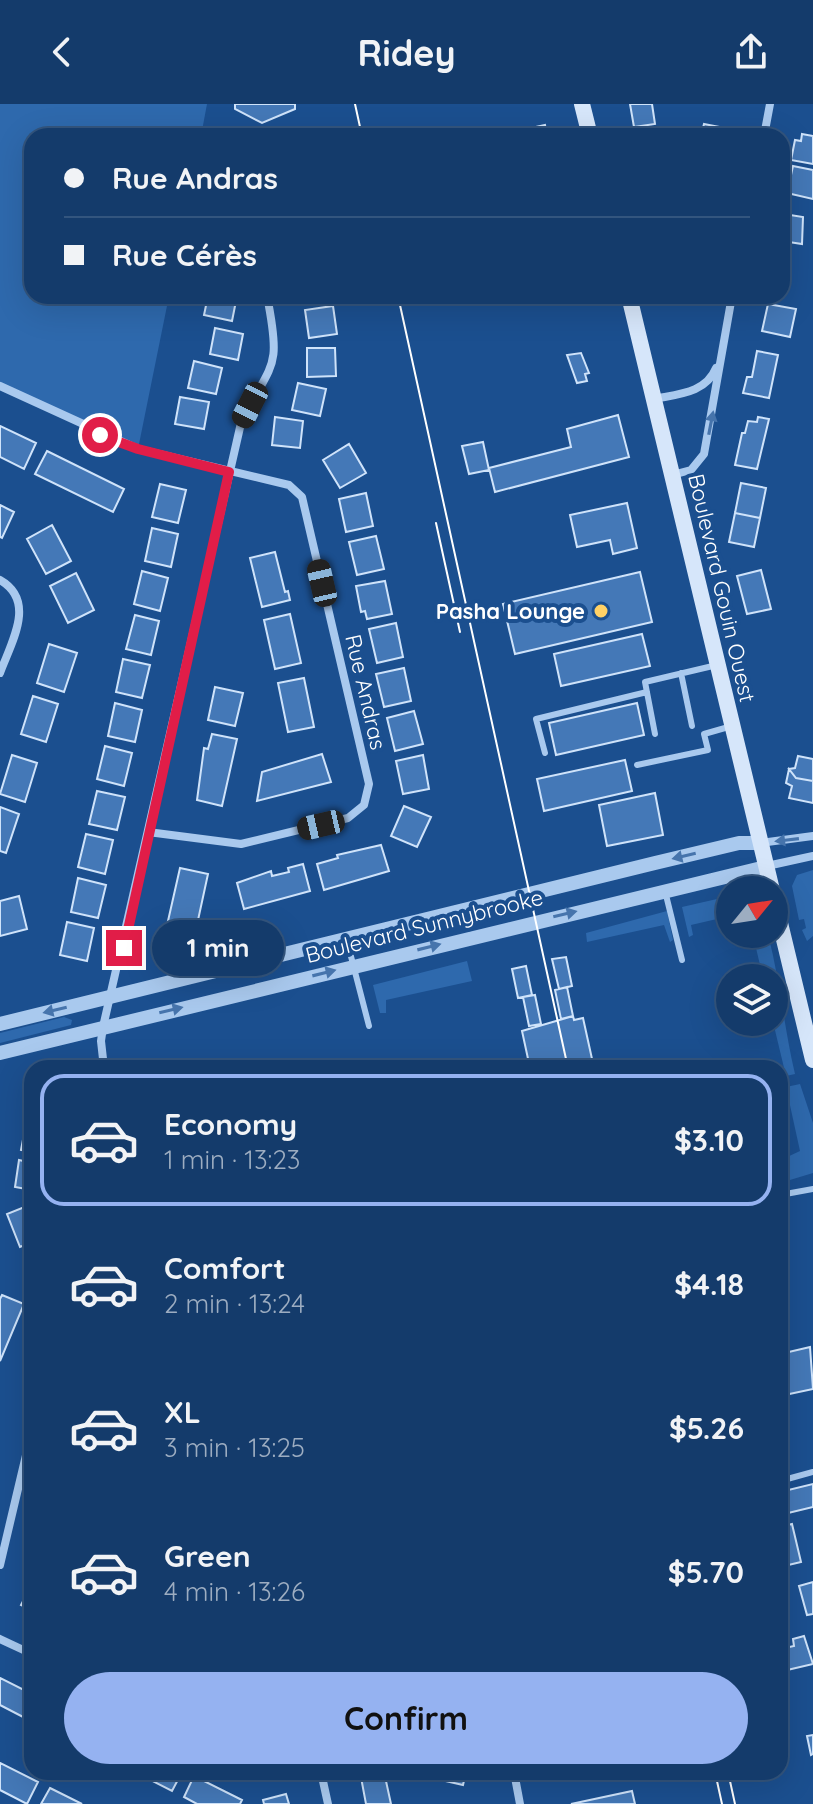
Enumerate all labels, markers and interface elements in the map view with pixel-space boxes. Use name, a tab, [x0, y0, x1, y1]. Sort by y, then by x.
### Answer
icon: back	[40, 30, 84, 74]
text: Ridey	[357, 30, 456, 75]
icon: share	[729, 30, 773, 74]
text: Rue Andras	[112, 159, 278, 197]
text: Rue Cérès	[112, 236, 257, 274]
car	[228, 378, 272, 432]
one-way arrow	[705, 410, 717, 435]
route start	[82, 417, 118, 453]
street label: Boulevard Gouin Ouest	[682, 471, 762, 705]
car	[305, 557, 339, 609]
place label: Pasha Lounge	[436, 597, 585, 625]
marker: Pasha Lounge	[592, 602, 610, 620]
street label: Rue Andras	[339, 632, 393, 752]
car	[295, 808, 347, 842]
one-way arrow	[774, 834, 799, 847]
one-way arrow	[671, 850, 696, 863]
north arrow	[716, 876, 788, 948]
map controls	[716, 876, 788, 1036]
street label: Boulevard Sunnybrooke	[302, 883, 546, 969]
one-way arrow	[553, 907, 578, 920]
callout: 1 min	[152, 920, 284, 976]
route end	[106, 930, 142, 966]
text: 1 min	[187, 931, 250, 964]
one-way arrow	[417, 941, 442, 953]
button: layers	[716, 964, 788, 1036]
one-way arrow	[311, 966, 336, 979]
one-way arrow	[159, 1003, 184, 1016]
one-way arrow	[43, 1005, 68, 1017]
icon: car	[68, 1104, 140, 1176]
text: Economy	[164, 1105, 297, 1143]
text: $3.10	[674, 1121, 744, 1159]
text: 1 min · 13:23	[164, 1143, 300, 1176]
icon: car	[68, 1248, 140, 1320]
text: Comfort	[164, 1249, 285, 1287]
text: $4.18	[674, 1265, 744, 1303]
text: 2 min · 13:24	[164, 1287, 305, 1320]
icon: car	[68, 1392, 140, 1464]
text: XL	[164, 1393, 201, 1431]
text: $5.26	[669, 1409, 744, 1447]
text: 3 min · 13:25	[164, 1431, 305, 1464]
icon: car	[68, 1536, 140, 1608]
text: Green	[164, 1537, 251, 1575]
text: $5.70	[668, 1553, 744, 1591]
text: 4 min · 13:26	[164, 1575, 305, 1608]
button: Confirm	[64, 1672, 748, 1764]

